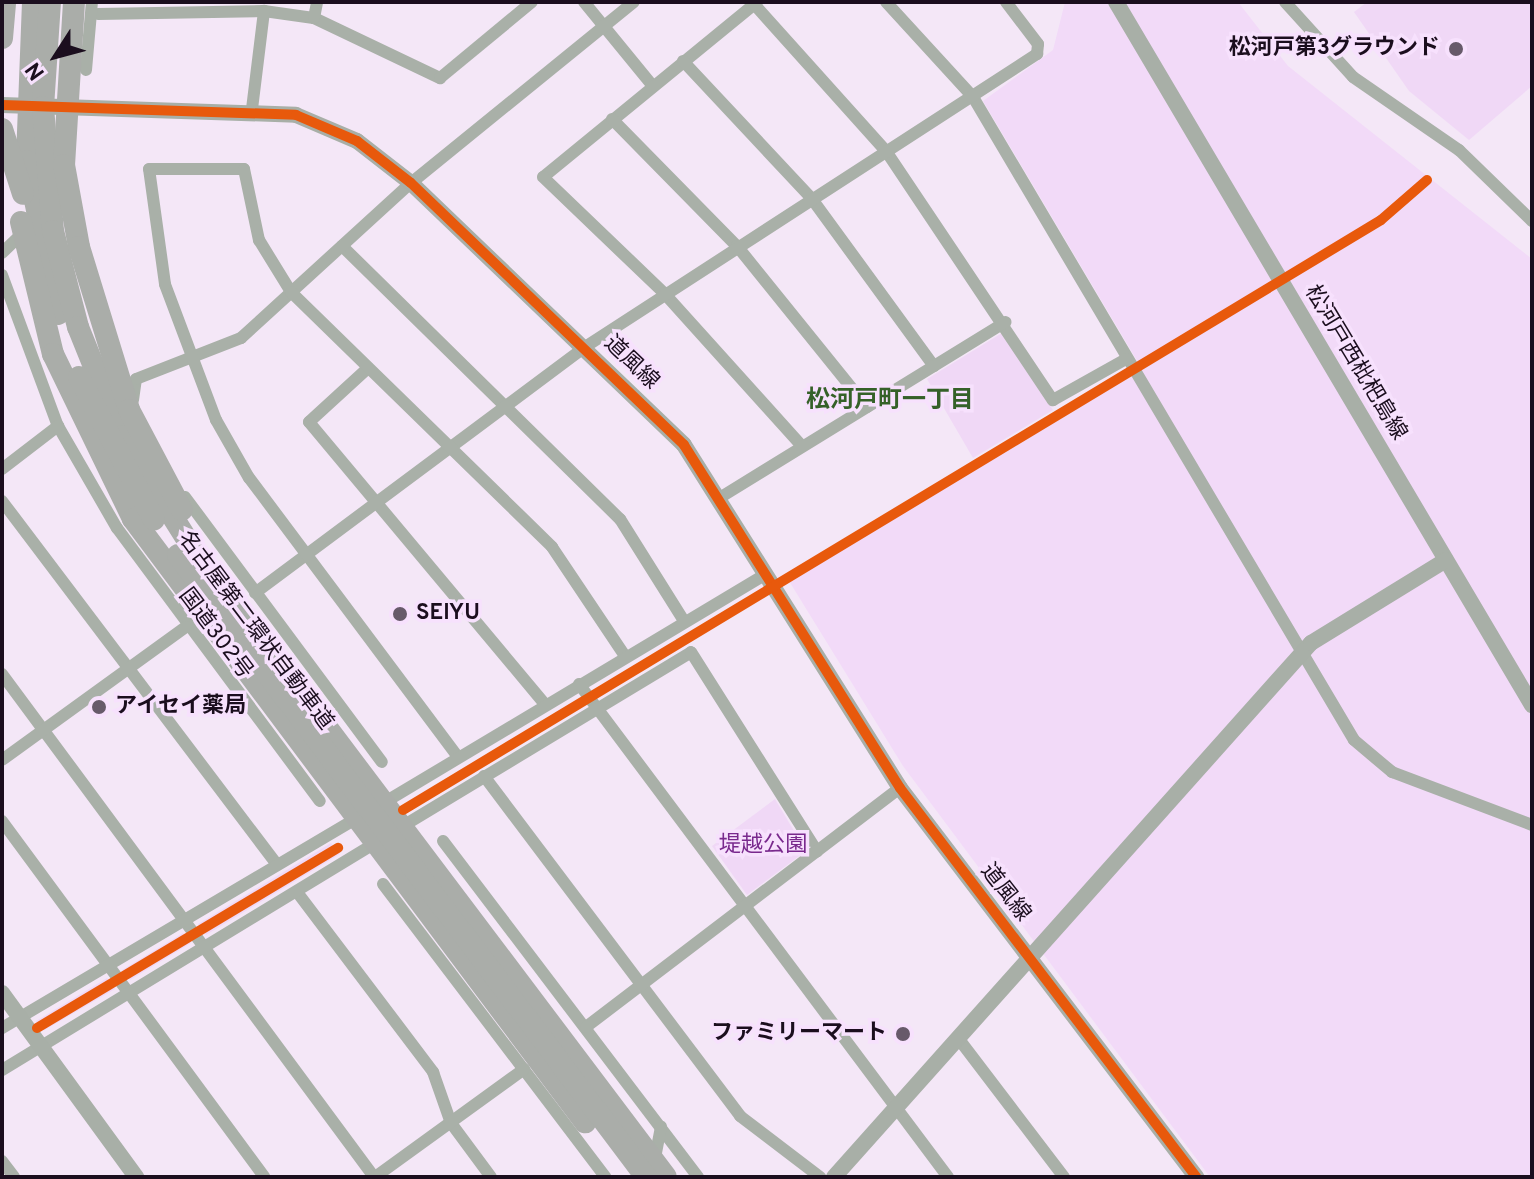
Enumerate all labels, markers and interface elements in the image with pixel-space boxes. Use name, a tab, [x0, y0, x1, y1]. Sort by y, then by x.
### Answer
north arrow	[16, 16, 96, 96]
place label: 松河戸第3グラウンド	[1229, 36, 1440, 62]
marker: 松河戸第3グラウンド	[1447, 40, 1465, 58]
text: N	[21, 56, 52, 85]
street label: 松河戸西枇杷島線	[1298, 281, 1412, 445]
street label: 道風線	[598, 331, 664, 395]
district label: 松河戸町一丁目	[806, 388, 974, 416]
street label: 名古屋第二環状自動車道	[172, 526, 338, 736]
street label: 国道302号	[172, 583, 258, 685]
place label: SEIYU	[416, 601, 480, 627]
marker: SEIYU	[391, 605, 409, 623]
place label: アイセイ薬局	[115, 694, 247, 720]
marker: アイセイ薬局	[90, 698, 108, 716]
park label: 堤越公園	[719, 833, 807, 859]
street label: 道風線	[974, 859, 1036, 927]
place label: ファミリーマート	[711, 1021, 887, 1047]
marker: ファミリーマート	[894, 1025, 912, 1043]

